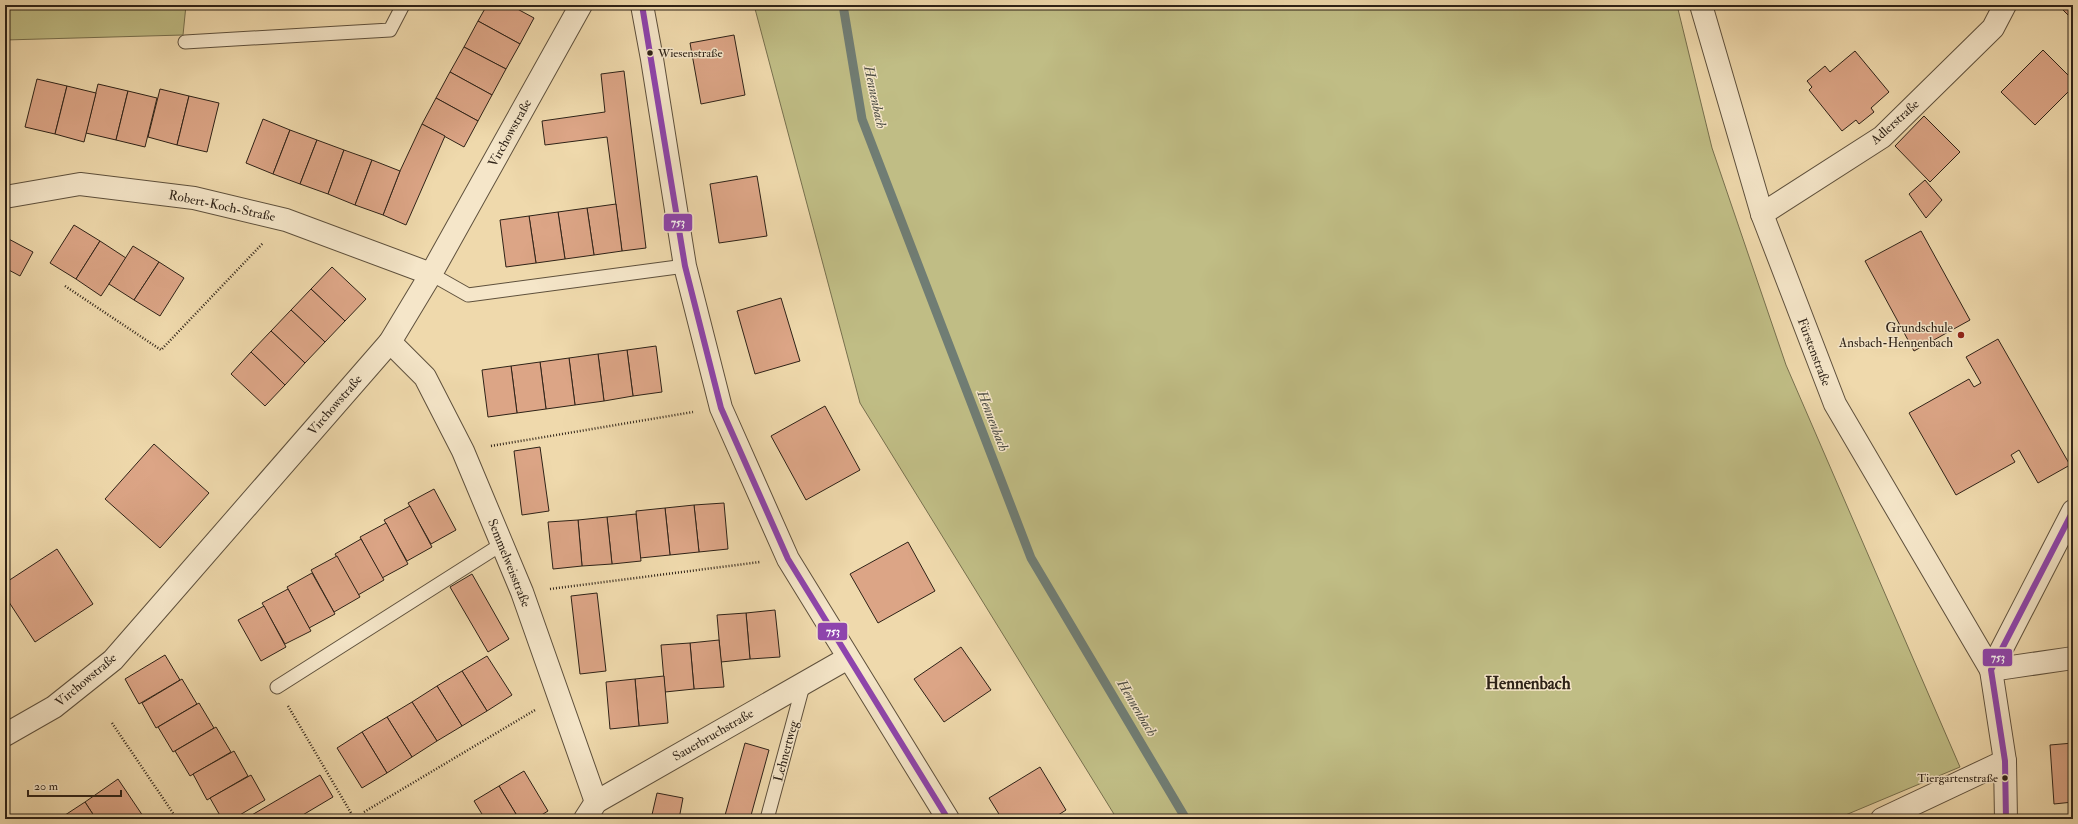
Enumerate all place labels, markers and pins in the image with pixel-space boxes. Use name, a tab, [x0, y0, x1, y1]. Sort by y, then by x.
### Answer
place label: Wiesenstraße	[657, 46, 723, 61]
marker: Wiesenstraße	[645, 48, 655, 58]
place label: Grundschule Ansbach-Hennenbach	[1838, 320, 1954, 351]
marker: Grundschule Ansbach-Hennenbach	[1956, 330, 1966, 340]
place label: Tiergartenstraße	[1917, 771, 1998, 786]
marker: Tiergartenstraße	[2000, 773, 2010, 783]

